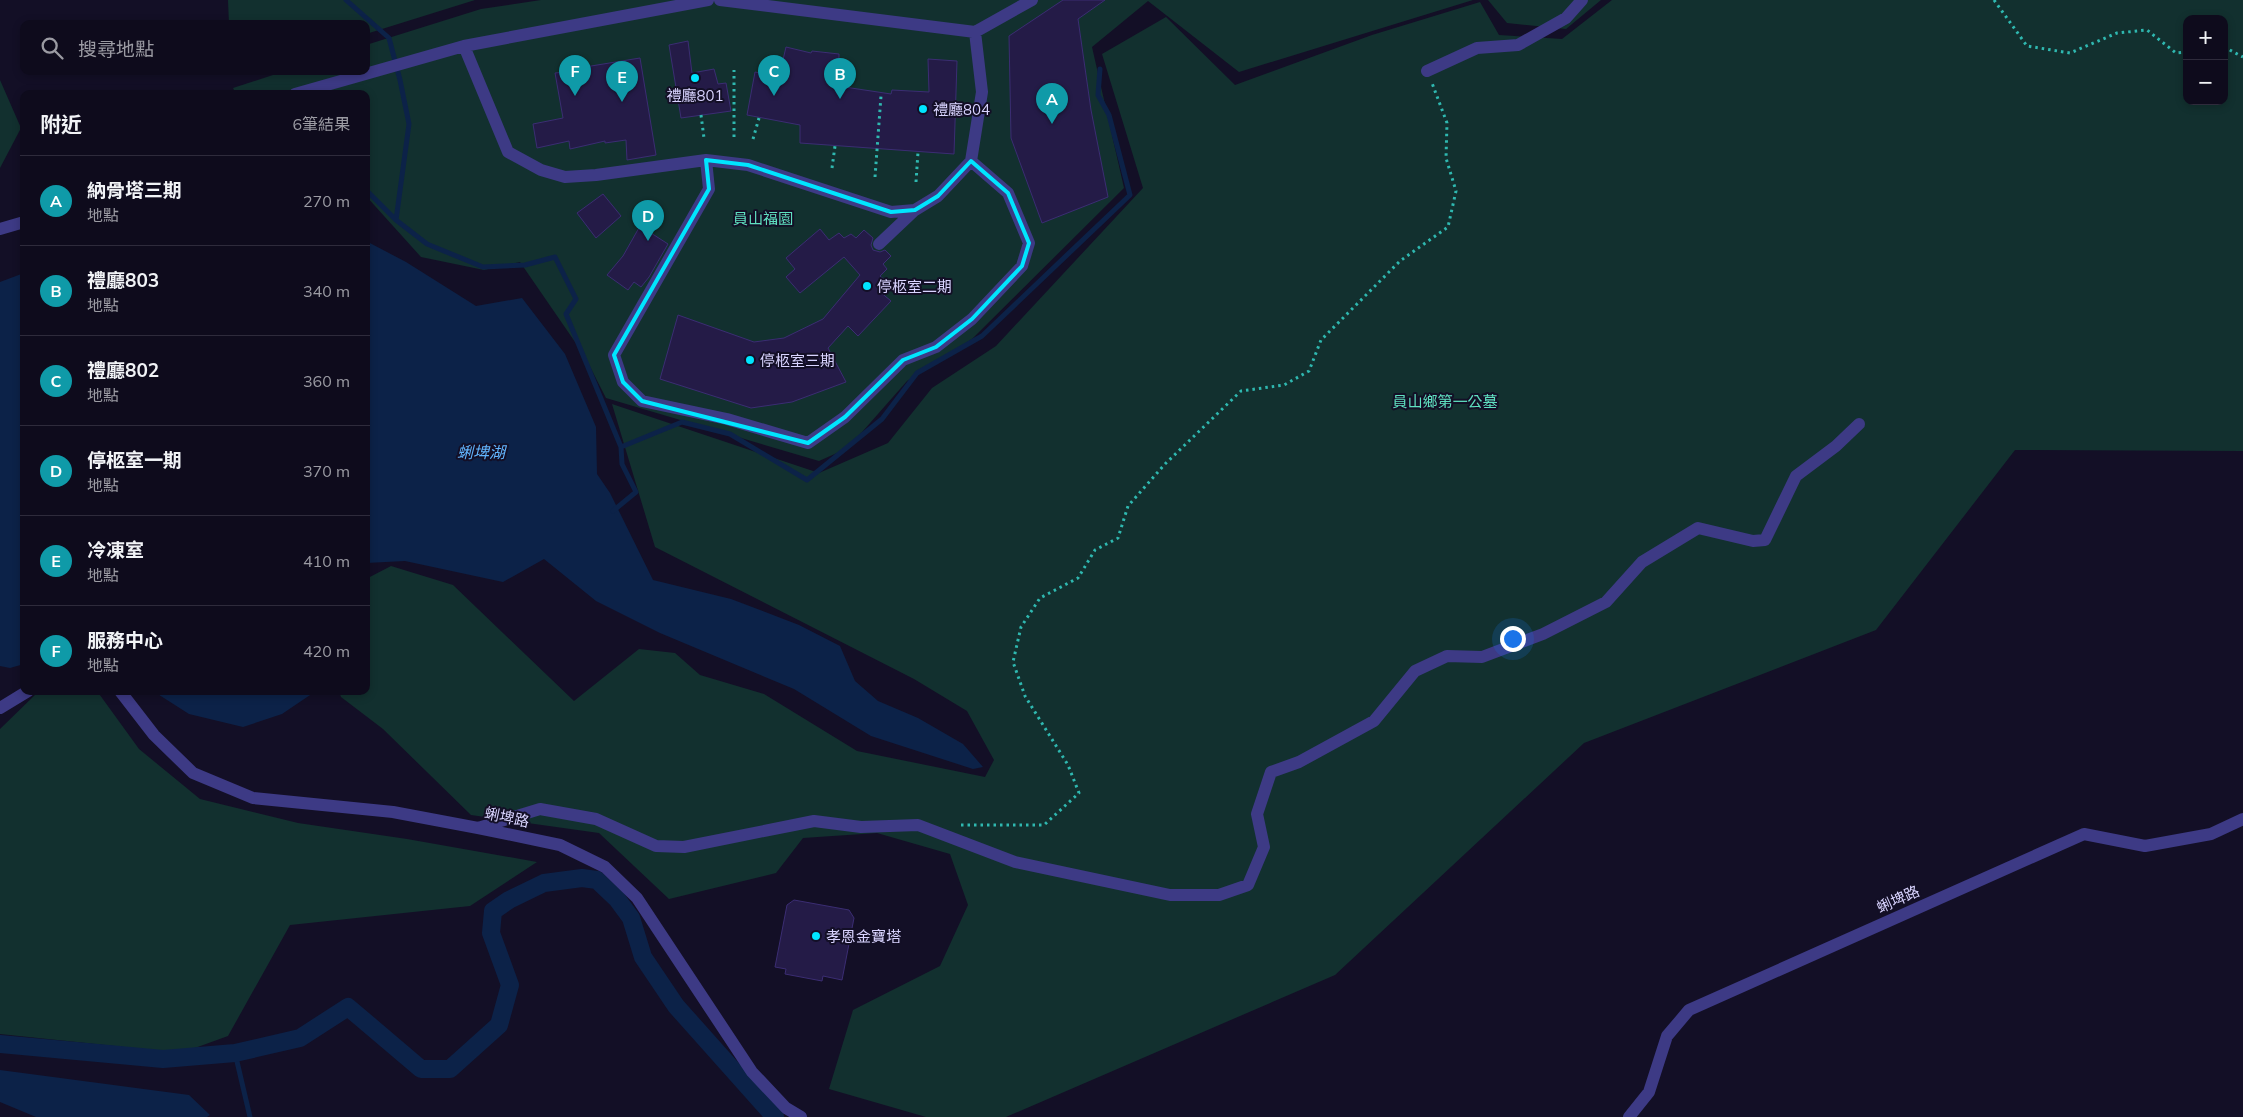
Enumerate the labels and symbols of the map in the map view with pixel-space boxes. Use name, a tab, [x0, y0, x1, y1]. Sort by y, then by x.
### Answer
pin: F	[559, 55, 591, 96]
pin: C	[758, 55, 790, 96]
pin: B	[824, 58, 856, 99]
pin: E	[606, 61, 638, 102]
marker: 禮廳801	[689, 72, 701, 84]
pin: A	[1036, 83, 1068, 124]
place label: 禮廳801	[666, 86, 724, 105]
place label: 禮廳804	[933, 100, 990, 119]
marker: 禮廳804	[917, 103, 929, 115]
pin: D	[632, 200, 664, 241]
park label: 員山福園	[733, 209, 793, 228]
place label: 停柩室二期	[877, 277, 952, 296]
marker: 停柩室二期	[861, 280, 873, 292]
place label: 停柩室三期	[760, 351, 835, 370]
marker: 停柩室三期	[744, 354, 756, 366]
park label: 員山鄉第一公墓	[1392, 392, 1498, 411]
water label: 蜊埤湖	[457, 442, 508, 462]
your location	[1500, 626, 1526, 652]
street label: 蜊埤路	[483, 803, 531, 831]
street label: 蜊埤路	[1874, 881, 1922, 917]
place label: 孝恩金寶塔	[826, 927, 901, 946]
marker: 孝恩金寶塔	[810, 930, 822, 942]

